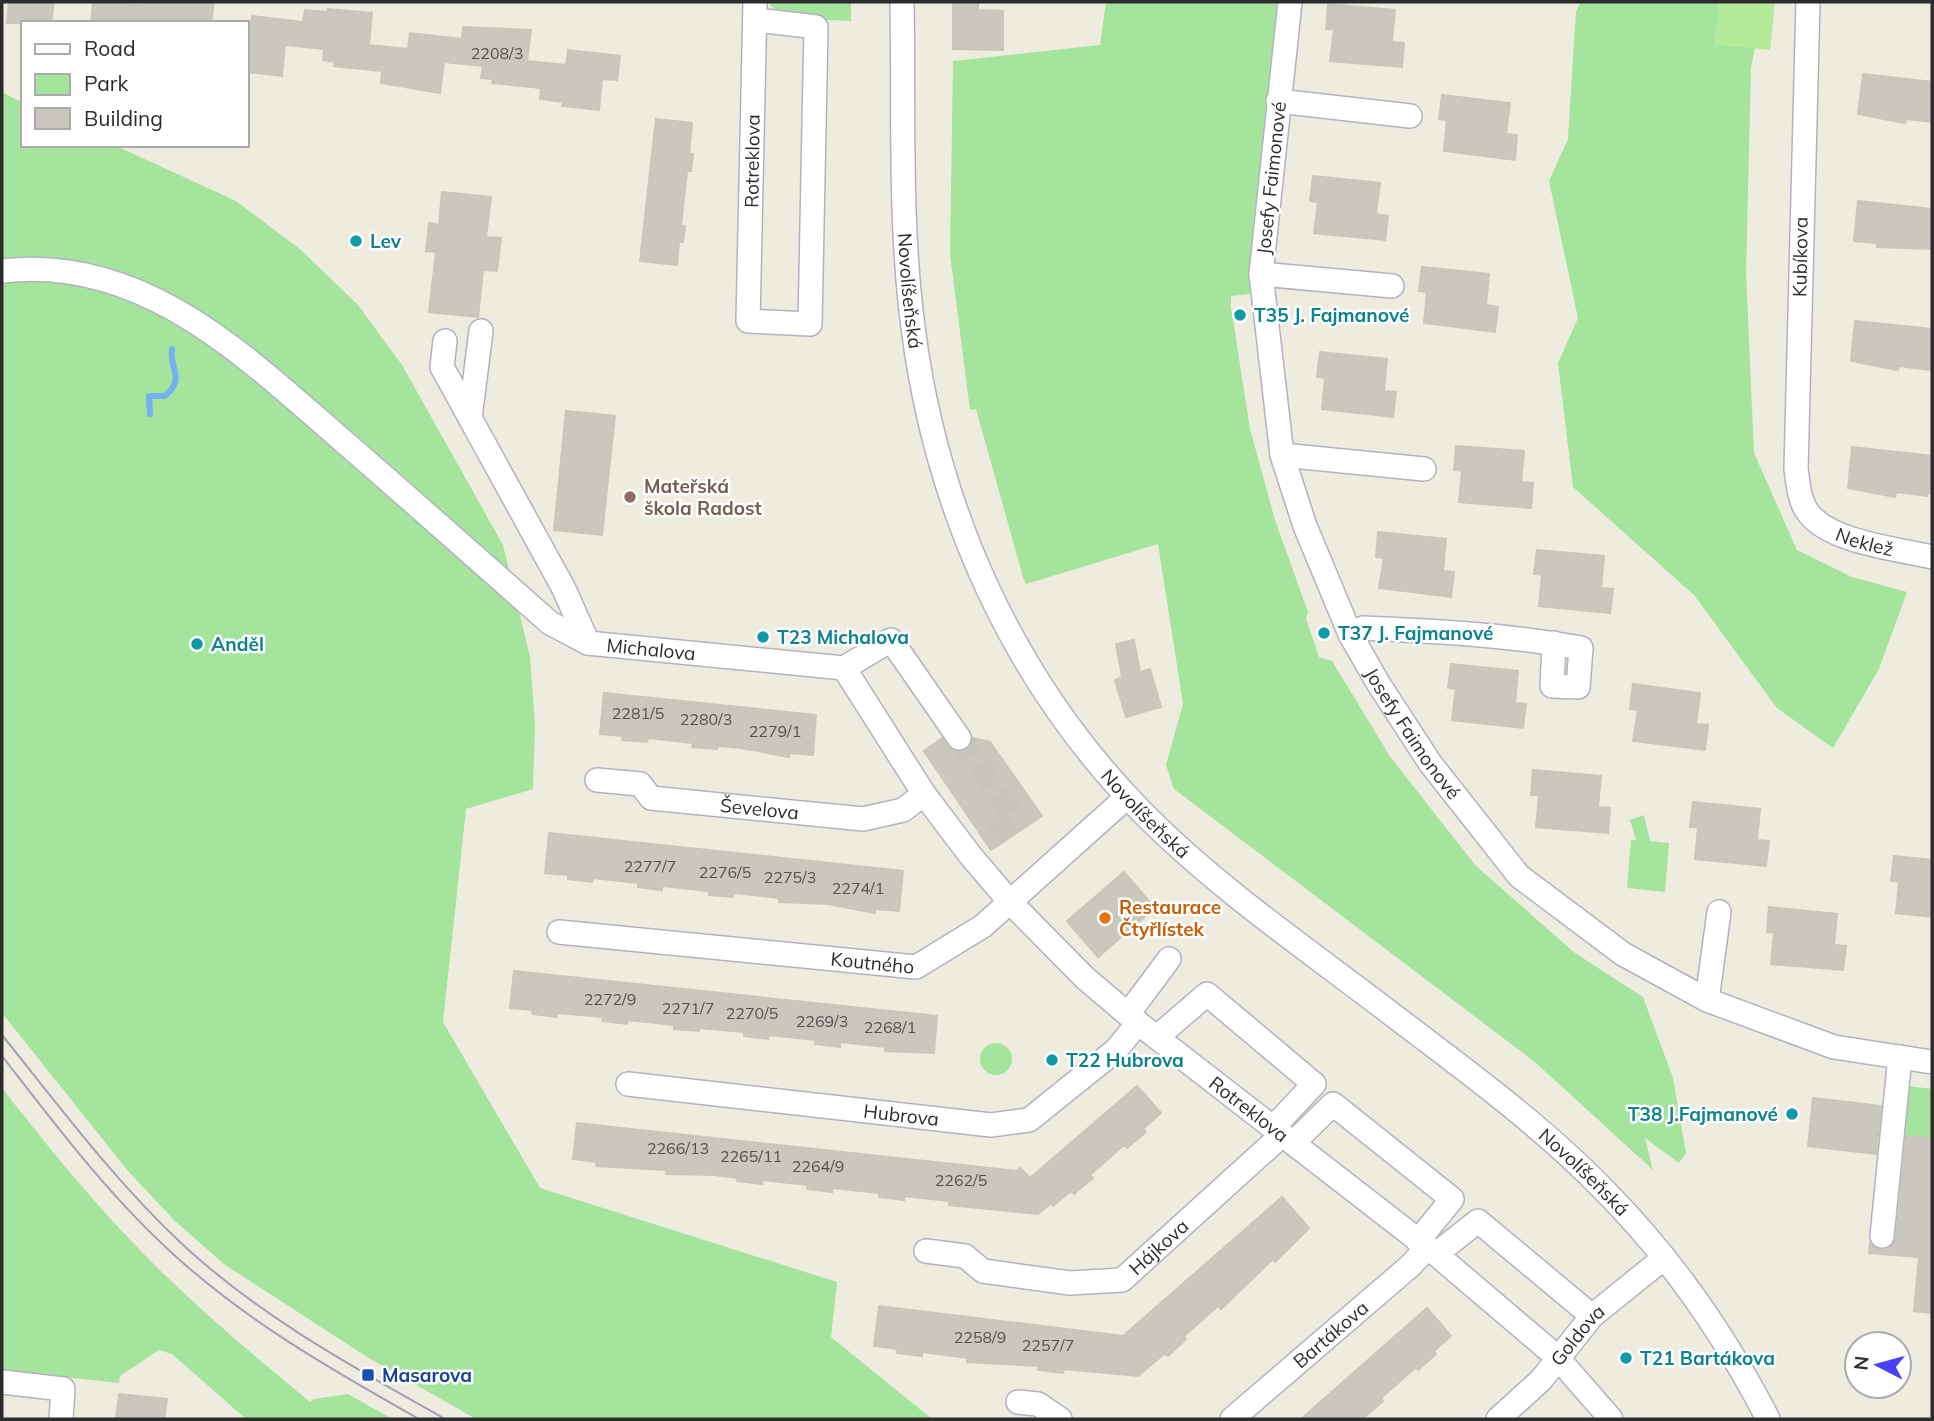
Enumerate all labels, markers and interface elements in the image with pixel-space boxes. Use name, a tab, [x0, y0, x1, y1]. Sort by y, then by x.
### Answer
legend	[21, 21, 248, 147]
text: Road	[84, 35, 135, 61]
house number: 2208/3	[471, 43, 523, 63]
text: Park	[84, 70, 128, 96]
street label: Josefy Faimonové	[1251, 100, 1291, 256]
text: Building	[84, 105, 163, 131]
street label: Rotreklova	[739, 114, 765, 208]
street label: Kubíkova	[1787, 217, 1813, 297]
place label: Lev	[370, 229, 402, 253]
street label: Novolíšeňská	[893, 232, 928, 350]
marker: Lev	[348, 233, 364, 249]
place label: T35 J. Fajmanové	[1254, 303, 1409, 327]
marker: T35 J. Fajmanové	[1232, 307, 1248, 323]
place label: Mateřská škola Radost	[644, 474, 762, 520]
marker: Mateřská škola Radost	[622, 489, 638, 505]
street label: Neklež	[1832, 522, 1896, 561]
place label: T37 J. Fajmanové	[1338, 621, 1493, 645]
place label: T23 Michalova	[777, 625, 909, 649]
marker: T37 J. Fajmanové	[1316, 625, 1332, 641]
marker: T23 Michalova	[755, 629, 771, 645]
place label: Anděl	[211, 632, 264, 656]
street label: Michalova	[605, 633, 697, 665]
marker: Anděl	[189, 636, 205, 652]
street label: Josefy Faimonové	[1360, 663, 1466, 804]
house number: 2281/5	[612, 703, 664, 723]
house number: 2280/3	[680, 709, 732, 729]
house number: 2279/1	[749, 721, 801, 741]
street label: Novolíšeňská	[1096, 764, 1195, 863]
street label: Ševelova	[719, 793, 800, 825]
house number: 2277/7	[624, 856, 676, 876]
house number: 2276/5	[699, 862, 751, 882]
house number: 2275/3	[764, 867, 816, 887]
house number: 2274/1	[832, 878, 884, 898]
place label: Restaurace Čtyřlístek	[1119, 895, 1221, 941]
marker: Restaurace Čtyřlístek	[1097, 910, 1113, 926]
street label: Koutného	[830, 947, 915, 979]
house number: 2272/9	[584, 989, 636, 1009]
house number: 2271/7	[662, 998, 714, 1018]
house number: 2270/5	[726, 1003, 778, 1023]
house number: 2269/3	[796, 1011, 848, 1031]
house number: 2268/1	[864, 1017, 916, 1037]
place label: T22 Hubrova	[1066, 1048, 1184, 1072]
marker: T22 Hubrova	[1044, 1052, 1060, 1068]
street label: Rotreklova	[1204, 1071, 1293, 1147]
street label: Hubrova	[862, 1099, 940, 1131]
place label: T38 J.Fajmanové	[1628, 1102, 1778, 1126]
marker: T38 J.Fajmanové	[1784, 1106, 1800, 1122]
street label: Novolíšeňská	[1534, 1123, 1634, 1221]
house number: 2266/13	[647, 1138, 709, 1158]
house number: 2265/11	[720, 1146, 782, 1166]
house number: 2264/9	[792, 1156, 844, 1176]
house number: 2262/5	[935, 1170, 987, 1190]
street label: Hájkova	[1124, 1214, 1193, 1280]
street label: Bartákova	[1288, 1295, 1373, 1373]
street label: Goldova	[1545, 1299, 1609, 1371]
house number: 2258/9	[954, 1327, 1006, 1347]
north arrow	[1843, 1330, 1913, 1400]
house number: 2257/7	[1022, 1335, 1074, 1355]
place label: T21 Bartákova	[1640, 1346, 1775, 1370]
marker: T21 Bartákova	[1618, 1350, 1634, 1366]
text: N	[1848, 1355, 1874, 1372]
place label: Masarova	[382, 1363, 472, 1387]
marker: Masarova	[360, 1367, 376, 1383]

